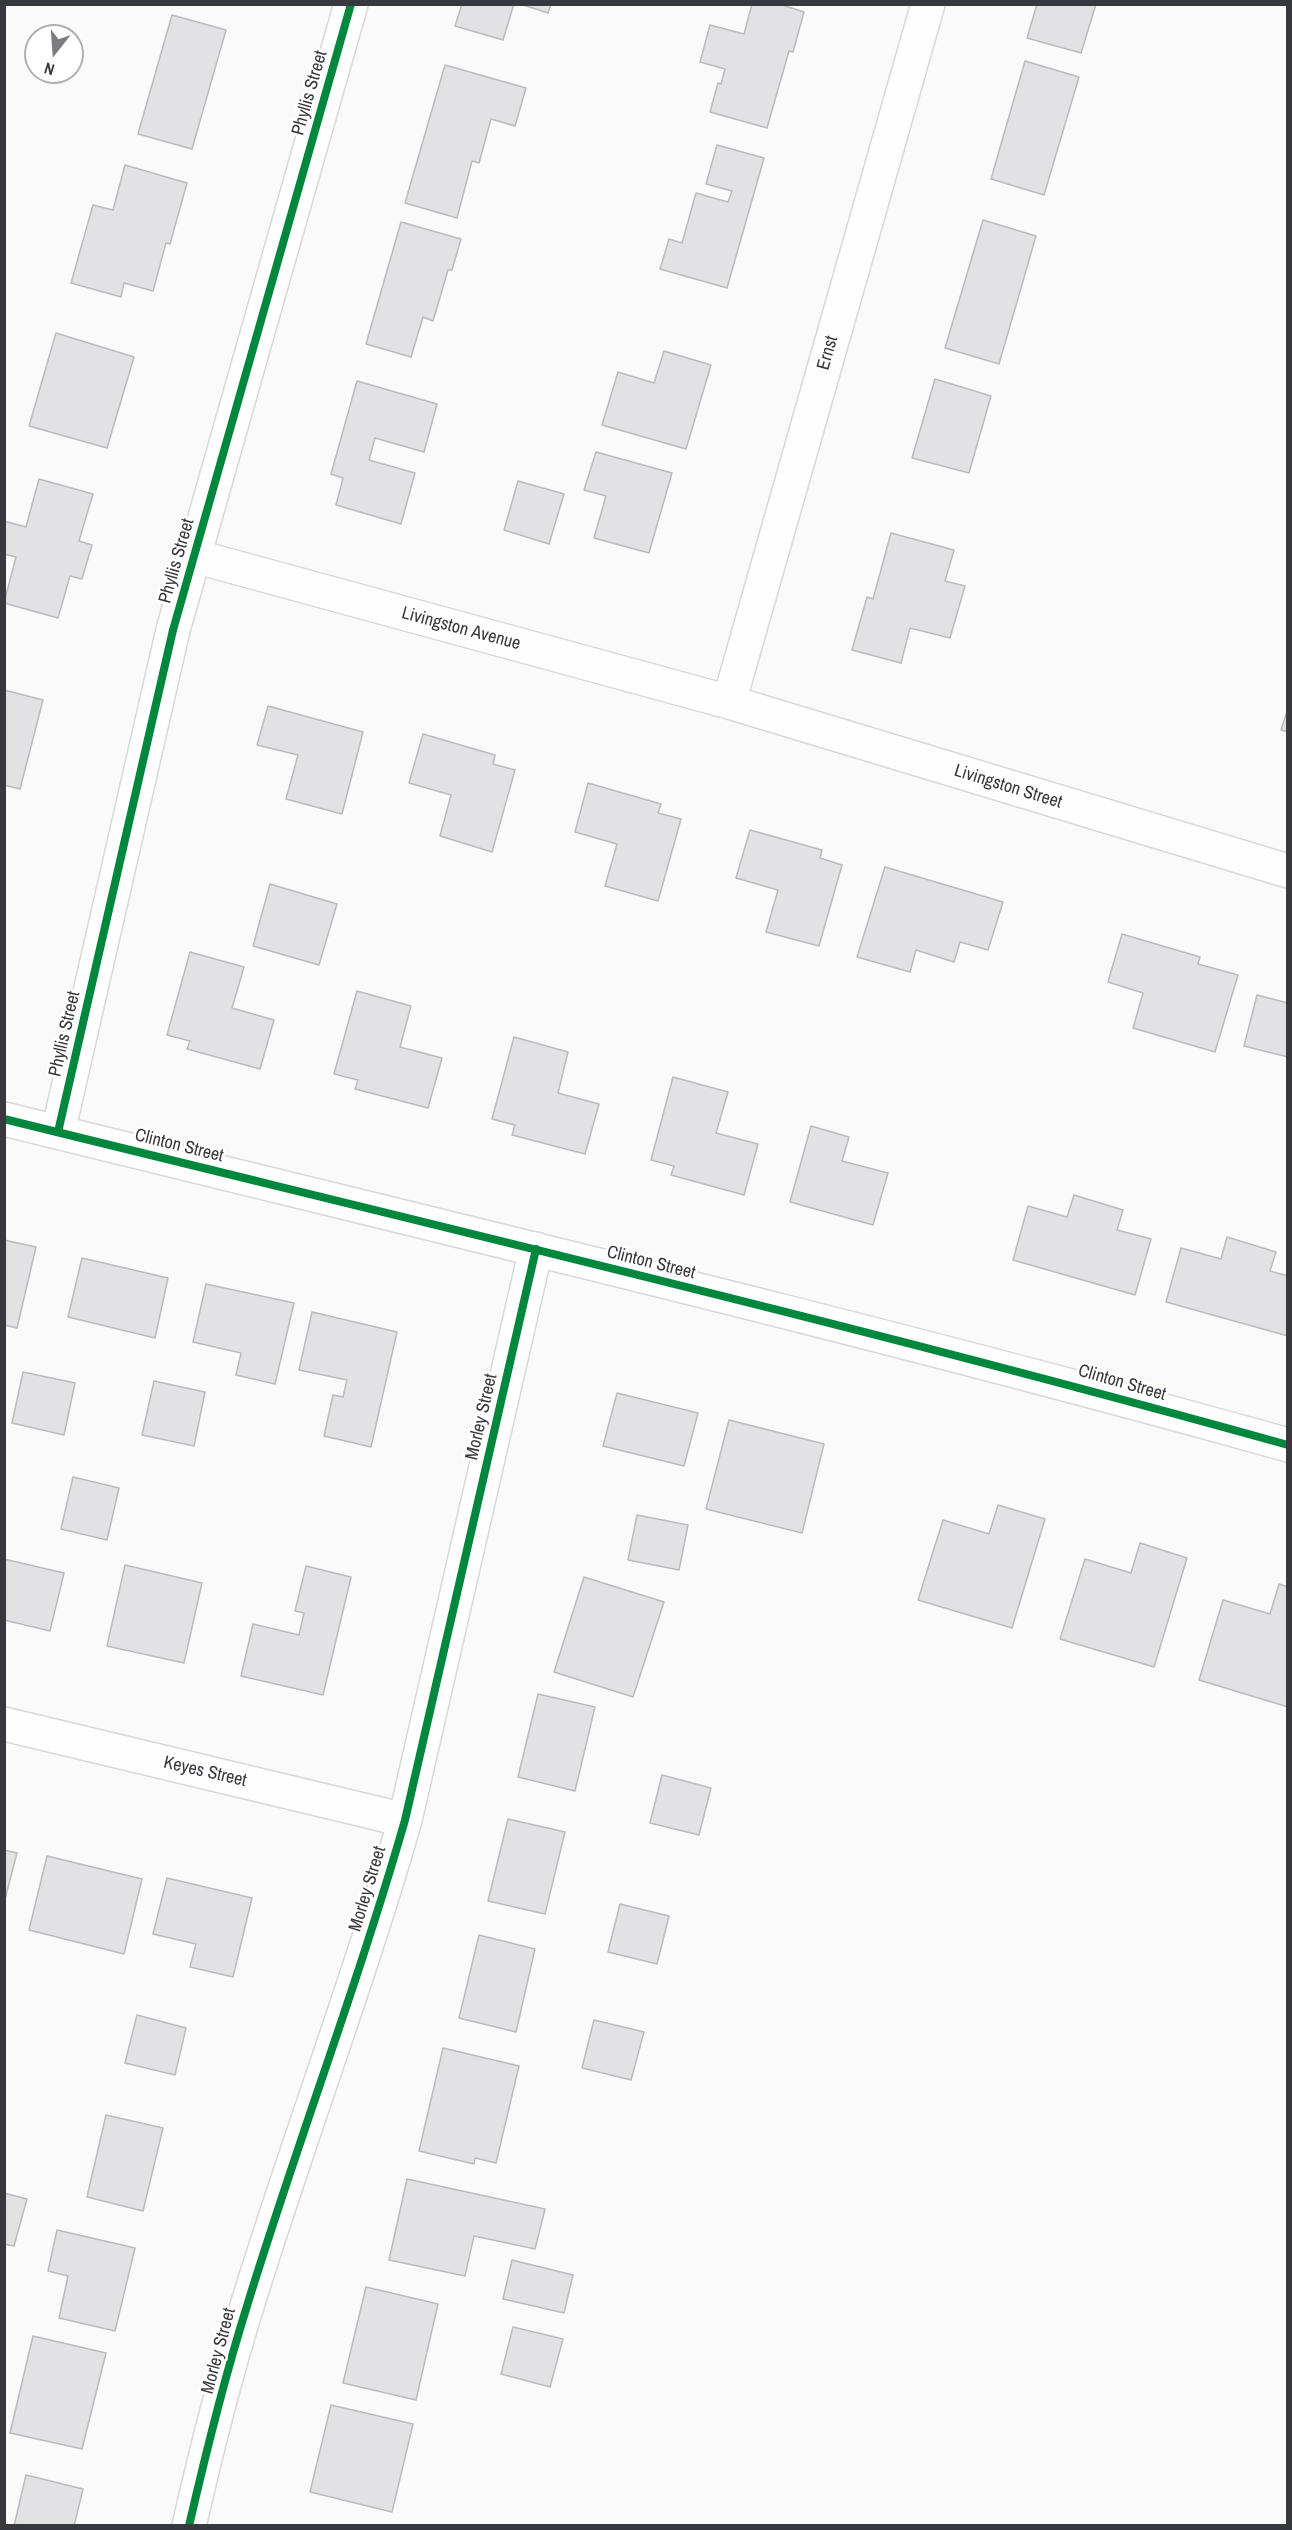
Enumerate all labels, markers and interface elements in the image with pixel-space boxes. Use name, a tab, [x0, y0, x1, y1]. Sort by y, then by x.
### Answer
north arrow	[24, 24, 84, 84]
street label: Phyllis Street	[288, 48, 332, 138]
text: N	[42, 57, 57, 81]
street label: Ernst	[813, 333, 843, 373]
street label: Phyllis Street	[155, 516, 199, 606]
street label: Livingston Avenue	[399, 603, 523, 655]
street label: Livingston Street	[951, 760, 1065, 814]
street label: Phyllis Street	[45, 989, 85, 1079]
street label: Clinton Street	[133, 1125, 225, 1167]
street label: Clinton Street	[605, 1242, 697, 1284]
street label: Clinton Street	[1076, 1360, 1168, 1406]
street label: Morley Street	[462, 1372, 502, 1462]
street label: Keyes Street	[161, 1752, 249, 1792]
street label: Morley Street	[345, 1844, 391, 1934]
street label: Morley Street	[197, 2306, 241, 2396]

